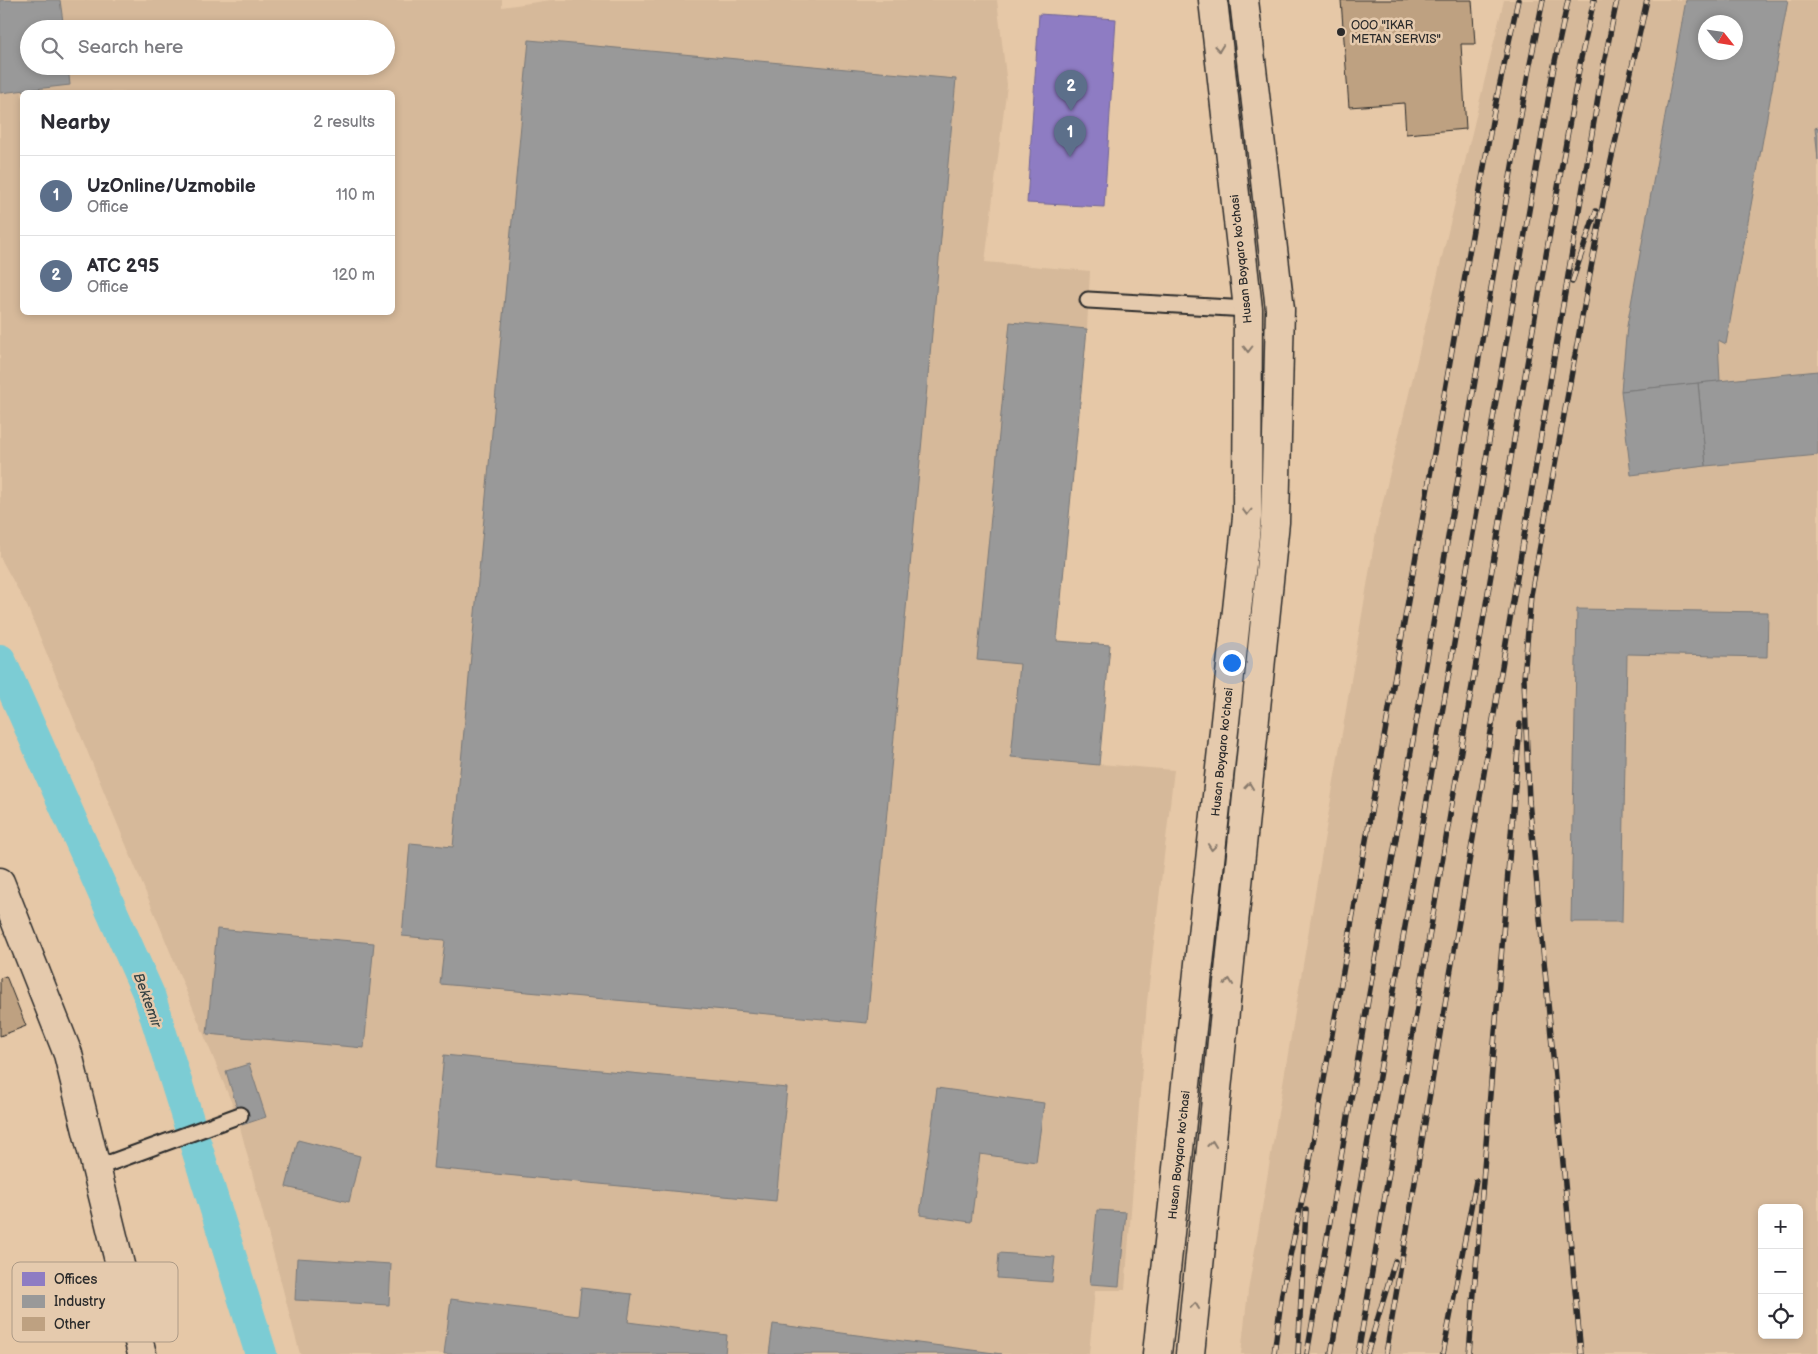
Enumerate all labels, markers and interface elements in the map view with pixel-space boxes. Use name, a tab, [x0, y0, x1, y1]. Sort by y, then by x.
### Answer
north arrow	[1698, 15, 1743, 60]
place label: OOO "IKAR METAN SERVIS"	[1351, 18, 1441, 47]
search box	[20, 20, 395, 75]
marker: OOO "IKAR METAN SERVIS"	[1335, 26, 1347, 38]
icon: search	[38, 34, 66, 62]
text: Search here	[78, 36, 183, 59]
one-way arrow	[1213, 45, 1224, 53]
pin: 2	[1055, 70, 1087, 111]
text: Nearby	[40, 110, 110, 135]
text: 2 results	[313, 113, 375, 132]
pin: 1	[1054, 116, 1086, 157]
text: UzOnline/Uzmobile	[87, 175, 256, 198]
text: 1	[53, 186, 59, 205]
text: 110 m	[336, 186, 375, 205]
street label: Husan Boyqaro ko'chasi	[1227, 194, 1256, 324]
text: Office	[87, 198, 129, 217]
text: ATC 295	[87, 255, 159, 278]
text: 2	[51, 266, 61, 285]
text: 120 m	[332, 266, 375, 285]
text: Office	[87, 278, 129, 297]
one-way arrow	[1243, 346, 1253, 354]
one-way arrow	[1242, 508, 1252, 516]
your location	[1219, 650, 1245, 676]
street label: Husan Boyqaro ko'chasi	[1208, 687, 1237, 817]
one-way arrow	[1243, 781, 1254, 789]
one-way arrow	[1207, 844, 1218, 852]
water label: Bektemir	[130, 971, 166, 1031]
one-way arrow	[1223, 978, 1234, 986]
street label: Husan Boyqaro ko'chasi	[1165, 1090, 1194, 1220]
one-way arrow	[1206, 1140, 1217, 1148]
map controls	[1758, 1204, 1803, 1339]
button: +	[1758, 1204, 1803, 1249]
button: −	[1758, 1249, 1803, 1294]
legend	[12, 1262, 178, 1342]
text: Offices	[54, 1271, 97, 1288]
text: Industry	[54, 1293, 106, 1310]
button: locate	[1758, 1294, 1803, 1339]
one-way arrow	[1189, 1301, 1200, 1309]
text: Other	[54, 1316, 91, 1333]

